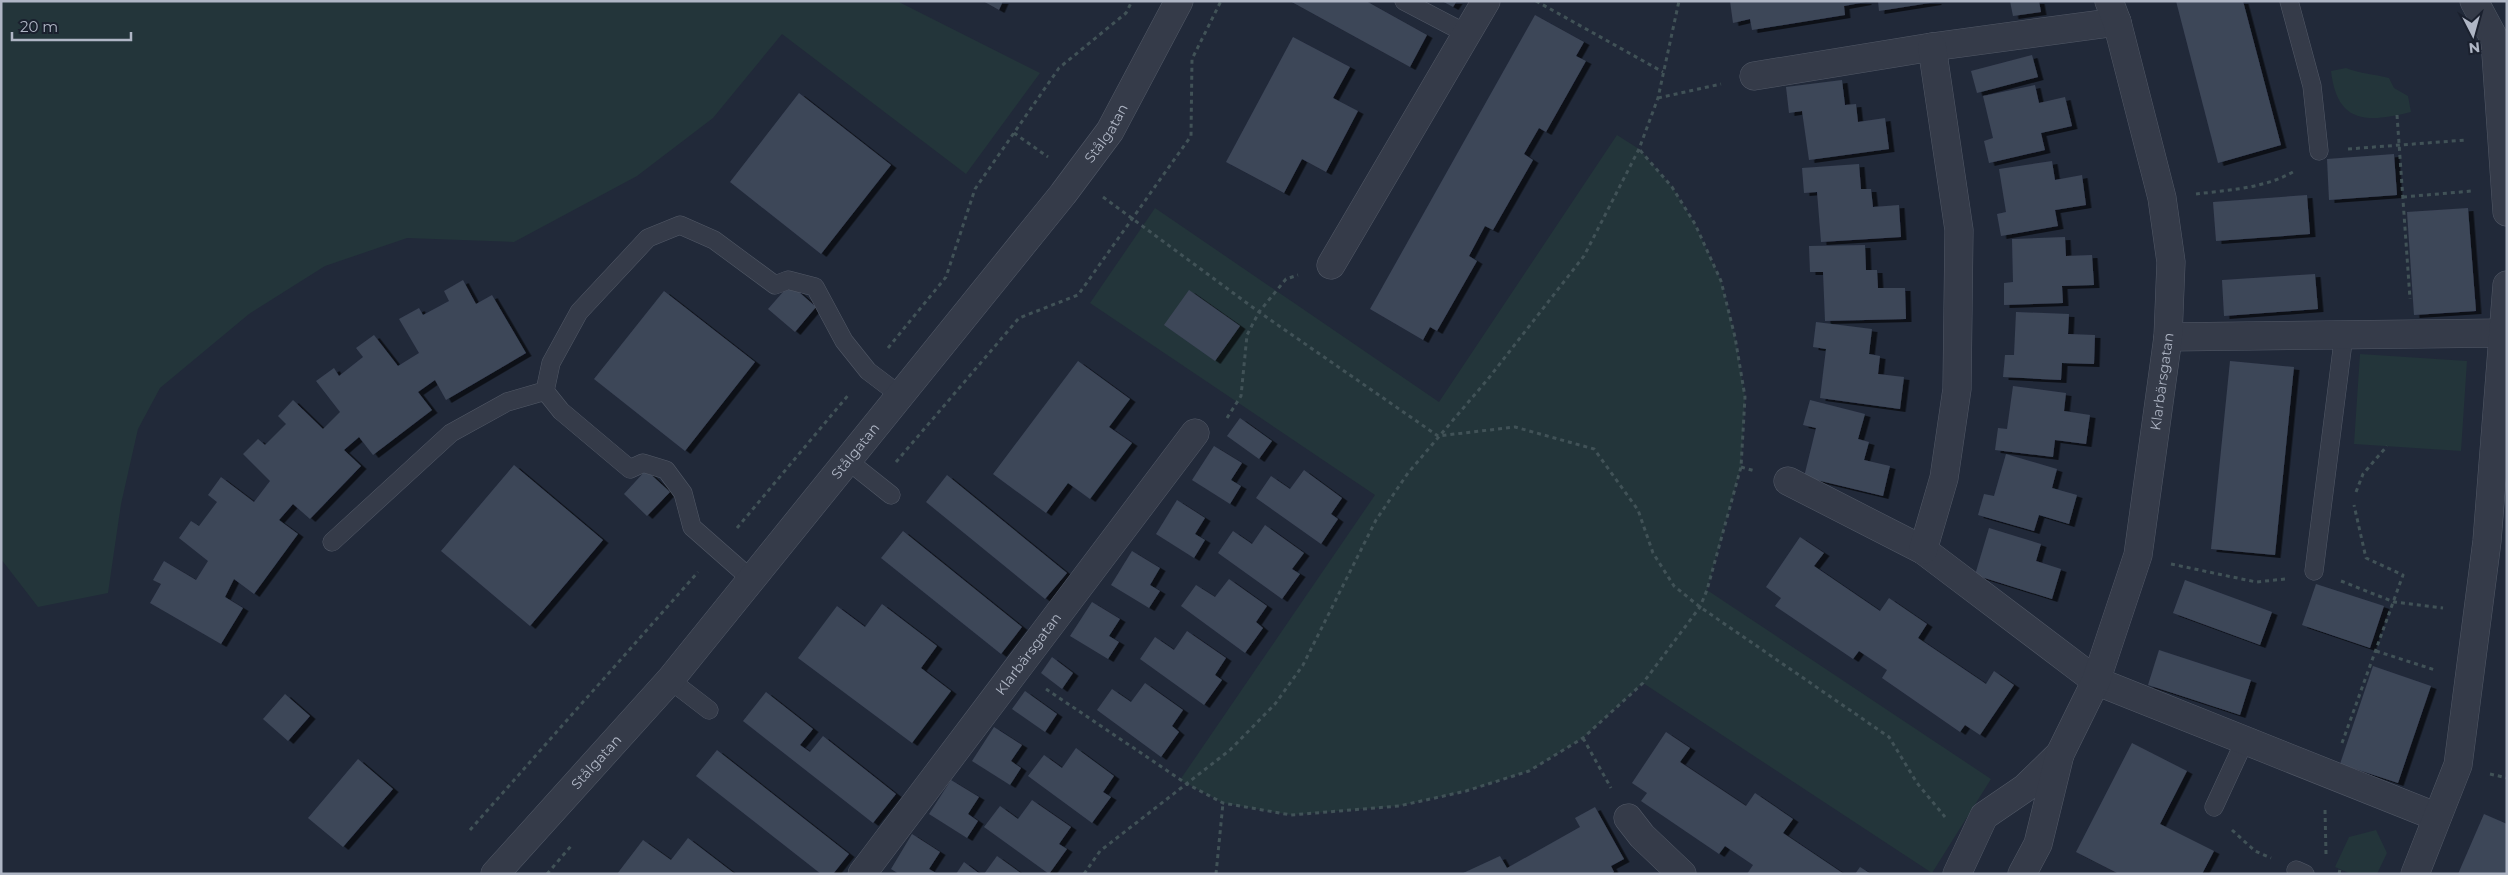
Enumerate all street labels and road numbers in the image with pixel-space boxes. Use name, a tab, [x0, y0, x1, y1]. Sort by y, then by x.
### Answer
street label: Stålgatan	[1080, 101, 1132, 166]
street label: Klarbärsgatan	[2146, 331, 2178, 432]
street label: Stålgatan	[827, 419, 883, 483]
street label: Klarbärsgatan	[991, 609, 1065, 699]
street label: Stålgatan	[567, 731, 625, 793]

